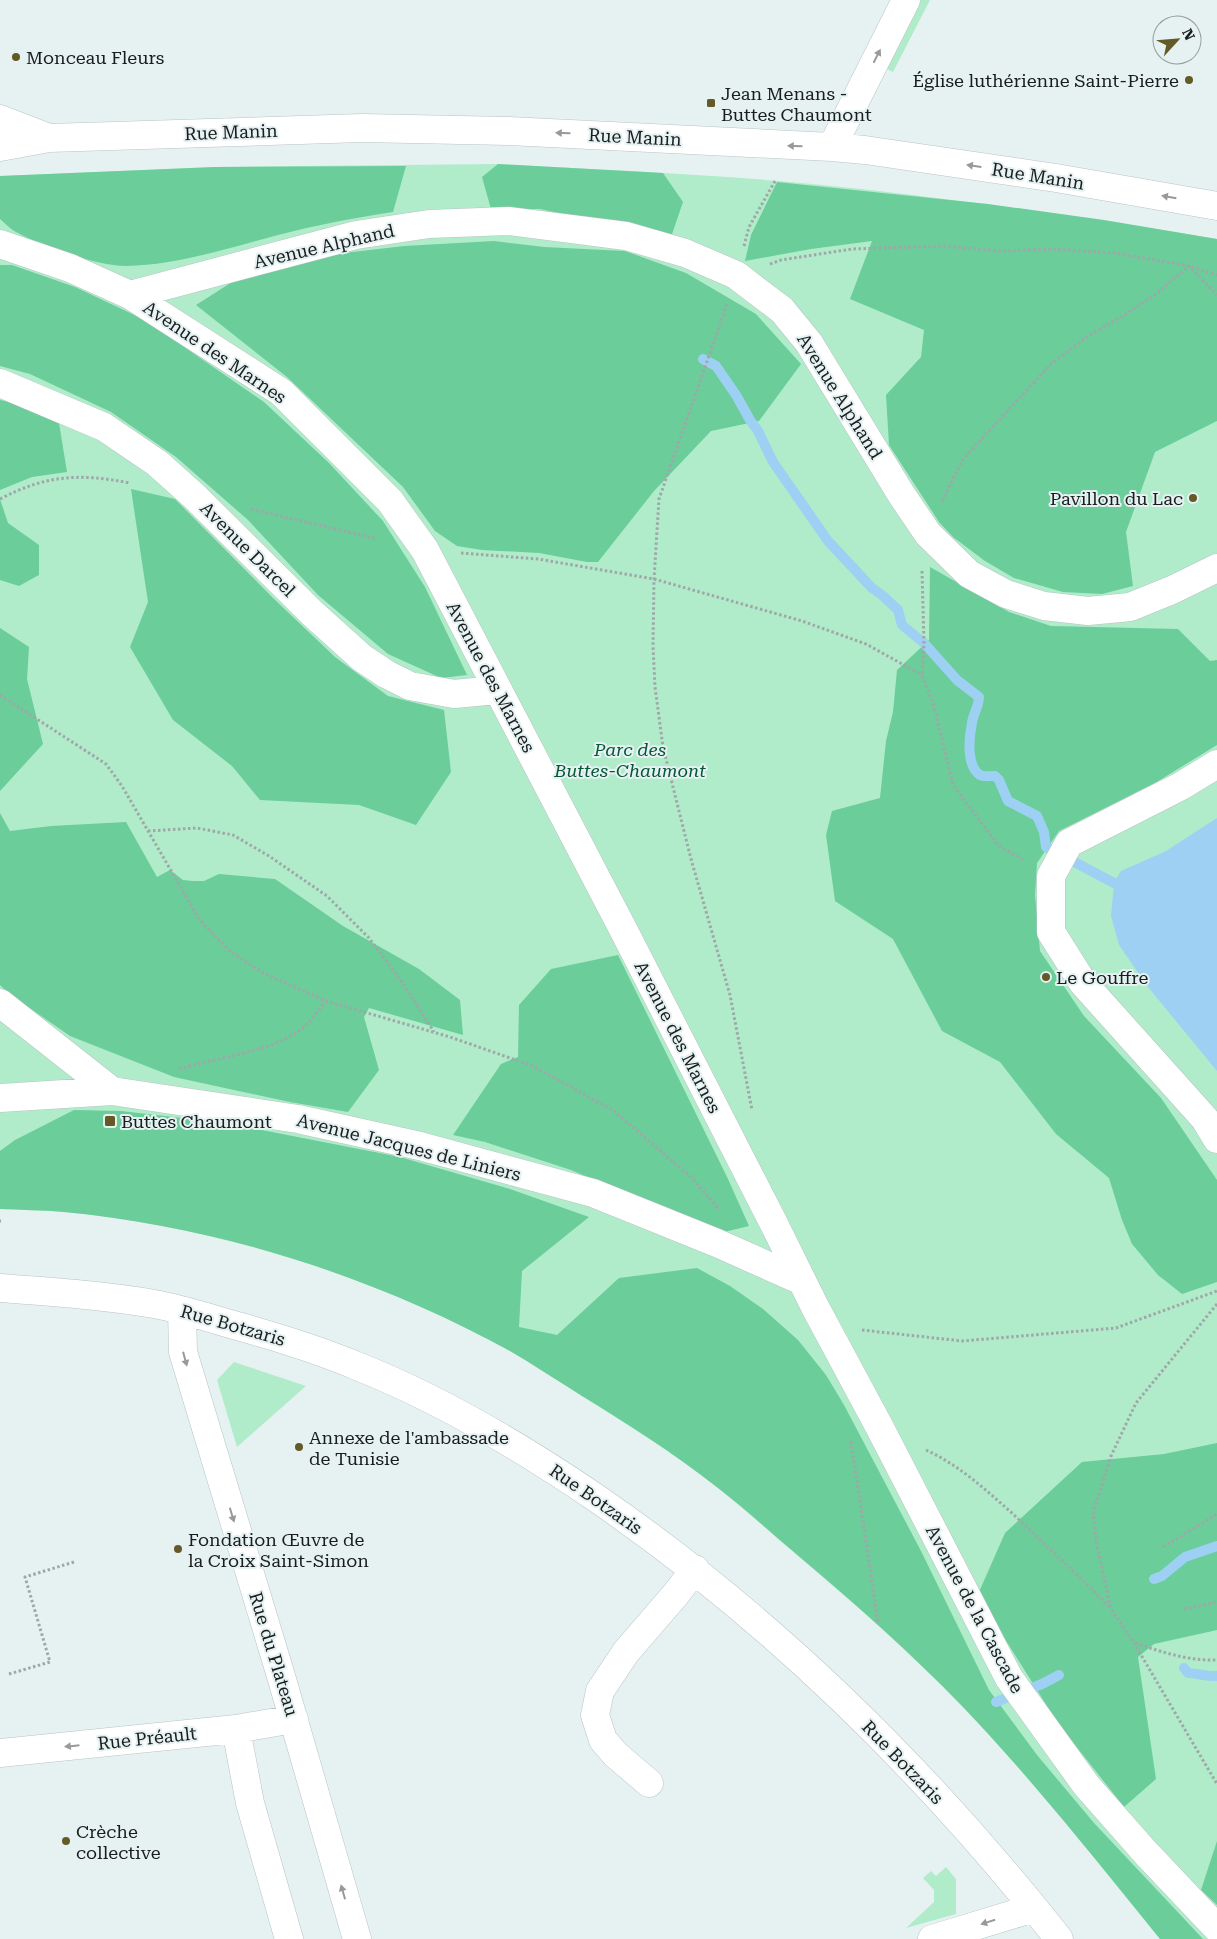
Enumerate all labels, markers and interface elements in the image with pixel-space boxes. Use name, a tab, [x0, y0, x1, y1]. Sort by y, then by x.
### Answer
north arrow	[1152, 15, 1202, 65]
text: N	[1179, 26, 1198, 43]
place label: Monceau Fleurs	[26, 47, 164, 68]
one-way arrow	[873, 49, 881, 64]
marker: Monceau Fleurs	[10, 51, 22, 63]
place label: Église luthérienne Saint-Pierre	[912, 70, 1179, 91]
marker: Église luthérienne Saint-Pierre	[1183, 74, 1195, 86]
place label: Jean Menans - Buttes Chaumont	[721, 83, 872, 125]
marker: Jean Menans - Buttes Chaumont	[705, 97, 717, 109]
street label: Rue Manin	[184, 120, 278, 144]
street label: Rue Manin	[588, 124, 683, 150]
one-way arrow	[555, 129, 571, 137]
one-way arrow	[787, 142, 803, 150]
street label: Rue Manin	[990, 158, 1086, 194]
one-way arrow	[966, 161, 982, 169]
one-way arrow	[1161, 193, 1177, 201]
street label: Avenue Alphand	[252, 219, 397, 272]
street label: Avenue des Marnes	[140, 296, 290, 408]
street label: Avenue Alphand	[793, 329, 887, 463]
place label: Pavillon du Lac	[1050, 488, 1183, 509]
marker: Pavillon du Lac	[1187, 492, 1199, 504]
street label: Avenue Darcel	[196, 497, 300, 601]
street label: Avenue des Marnes	[442, 598, 540, 756]
park label: Parc des Buttes-Chaumont	[553, 739, 706, 781]
street label: Avenue des Marnes	[631, 957, 725, 1117]
place label: Le Gouffre	[1056, 967, 1149, 988]
marker: Le Gouffre	[1040, 971, 1052, 983]
street label: Avenue Jacques de Liniers	[295, 1109, 523, 1185]
place label: Buttes Chaumont	[121, 1111, 272, 1132]
marker: Buttes Chaumont	[103, 1114, 117, 1128]
street label: Rue Botzaris	[178, 1300, 288, 1350]
one-way arrow	[182, 1352, 190, 1367]
place label: Annexe de l'ambassade de Tunisie	[309, 1427, 509, 1469]
marker: Annexe de l'ambassade de Tunisie	[293, 1441, 305, 1453]
street label: Rue Botzaris	[546, 1459, 646, 1539]
one-way arrow	[229, 1507, 237, 1522]
street label: Avenue de la Cascade	[922, 1521, 1028, 1697]
place label: Fondation Œuvre de la Croix Saint-Simon	[188, 1529, 369, 1571]
marker: Fondation Œuvre de la Croix Saint-Simon	[172, 1543, 184, 1555]
street label: Rue du Plateau	[245, 1589, 303, 1719]
street label: Rue Botzaris	[858, 1716, 948, 1808]
street label: Rue Préault	[96, 1722, 198, 1754]
one-way arrow	[63, 1742, 79, 1750]
place label: Crèche collective	[76, 1821, 161, 1863]
marker: Crèche collective	[60, 1835, 72, 1847]
one-way arrow	[339, 1885, 347, 1900]
one-way arrow	[980, 1919, 995, 1927]

